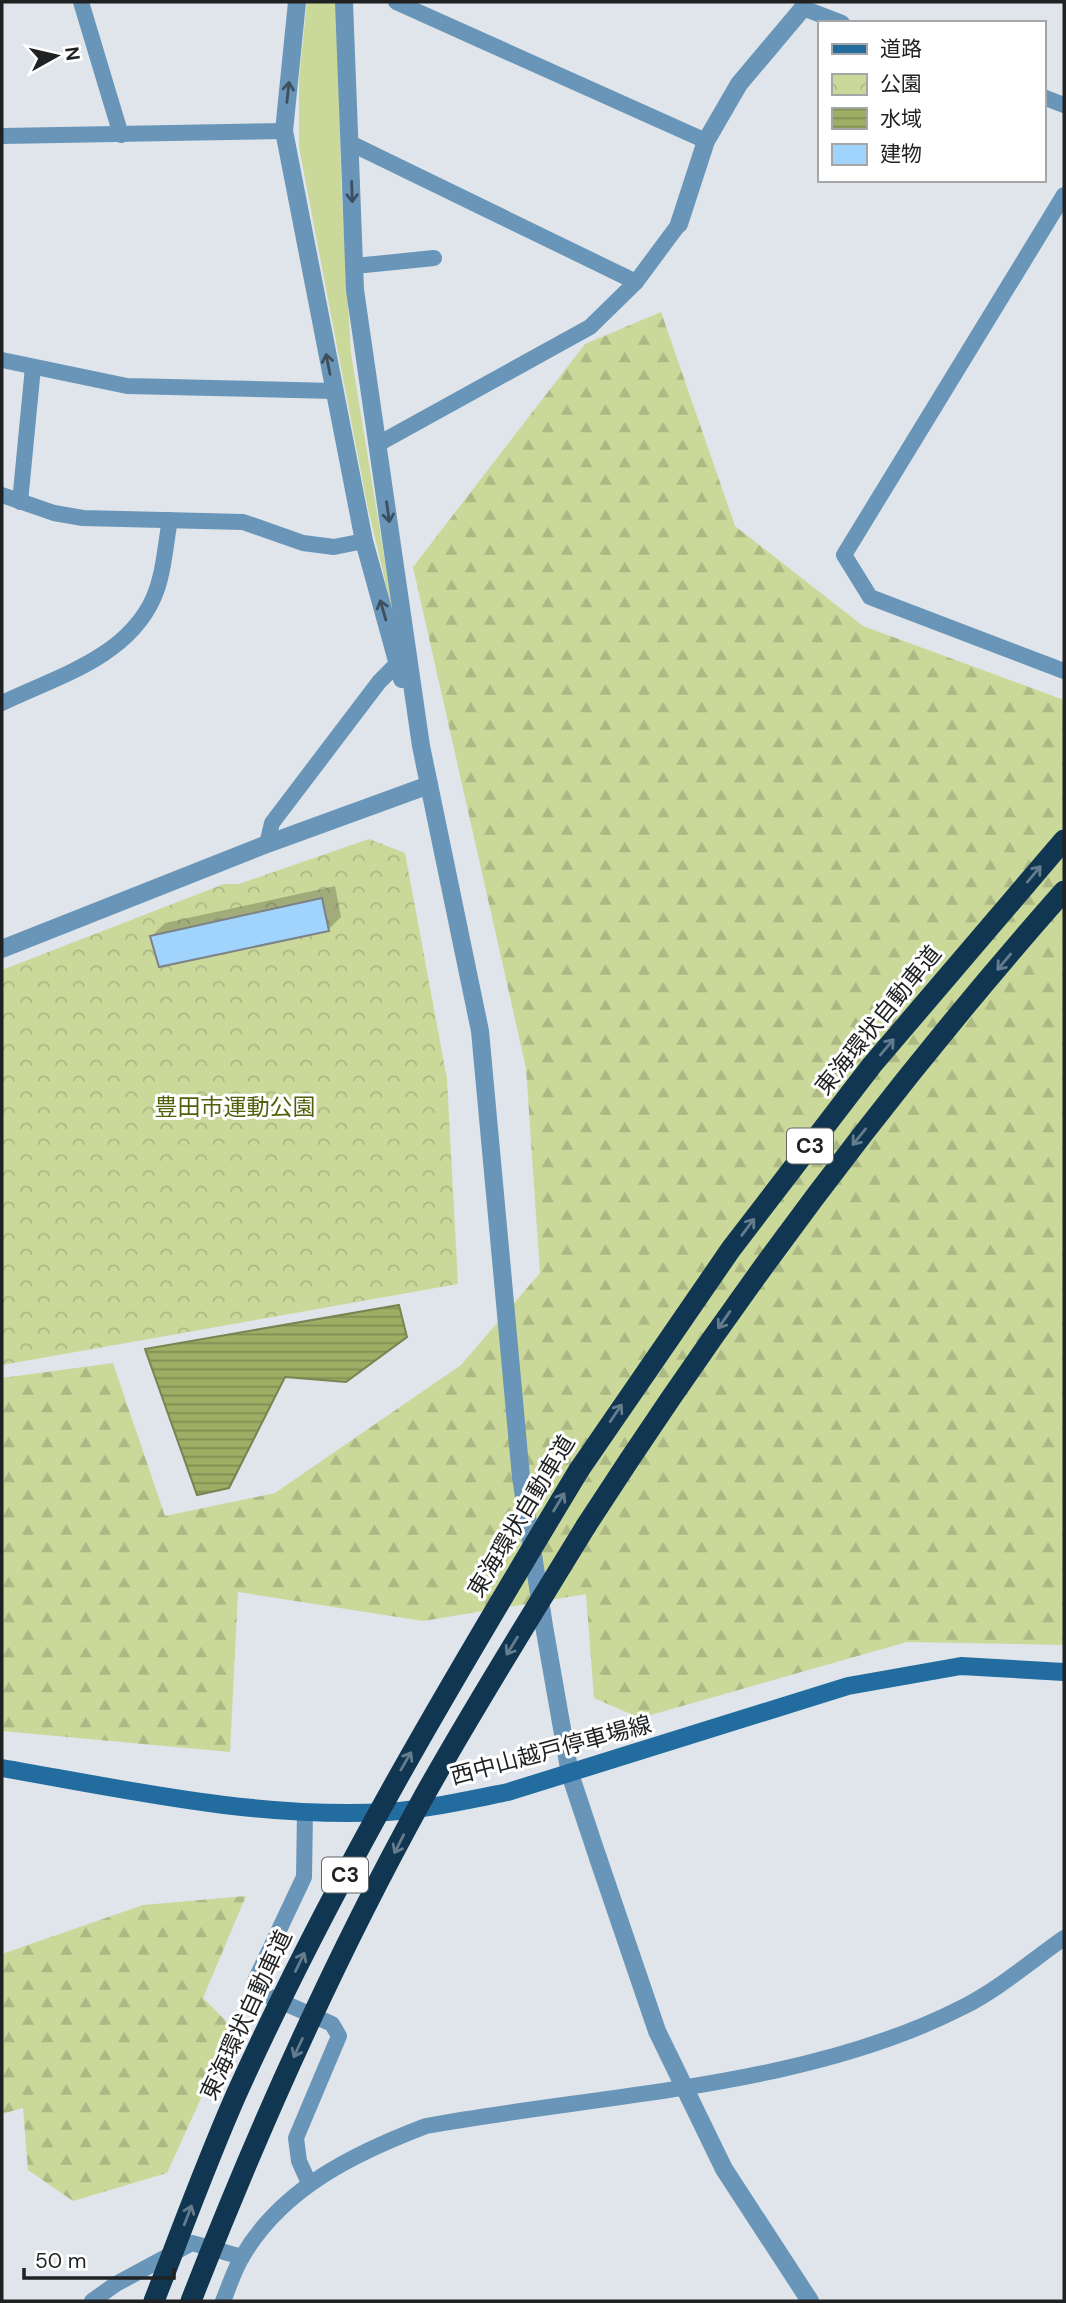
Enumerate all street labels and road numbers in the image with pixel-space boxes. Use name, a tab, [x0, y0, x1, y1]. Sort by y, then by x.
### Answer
street label: 東海環状自動車道	[808, 939, 948, 1101]
road number: C3	[787, 1128, 833, 1164]
street label: 東海環状自動車道	[461, 1429, 581, 1603]
street label: 西中山越戸停車場線	[447, 1709, 655, 1791]
road number: C3	[322, 1857, 368, 1892]
street label: 東海環状自動車道	[194, 1925, 298, 2105]

